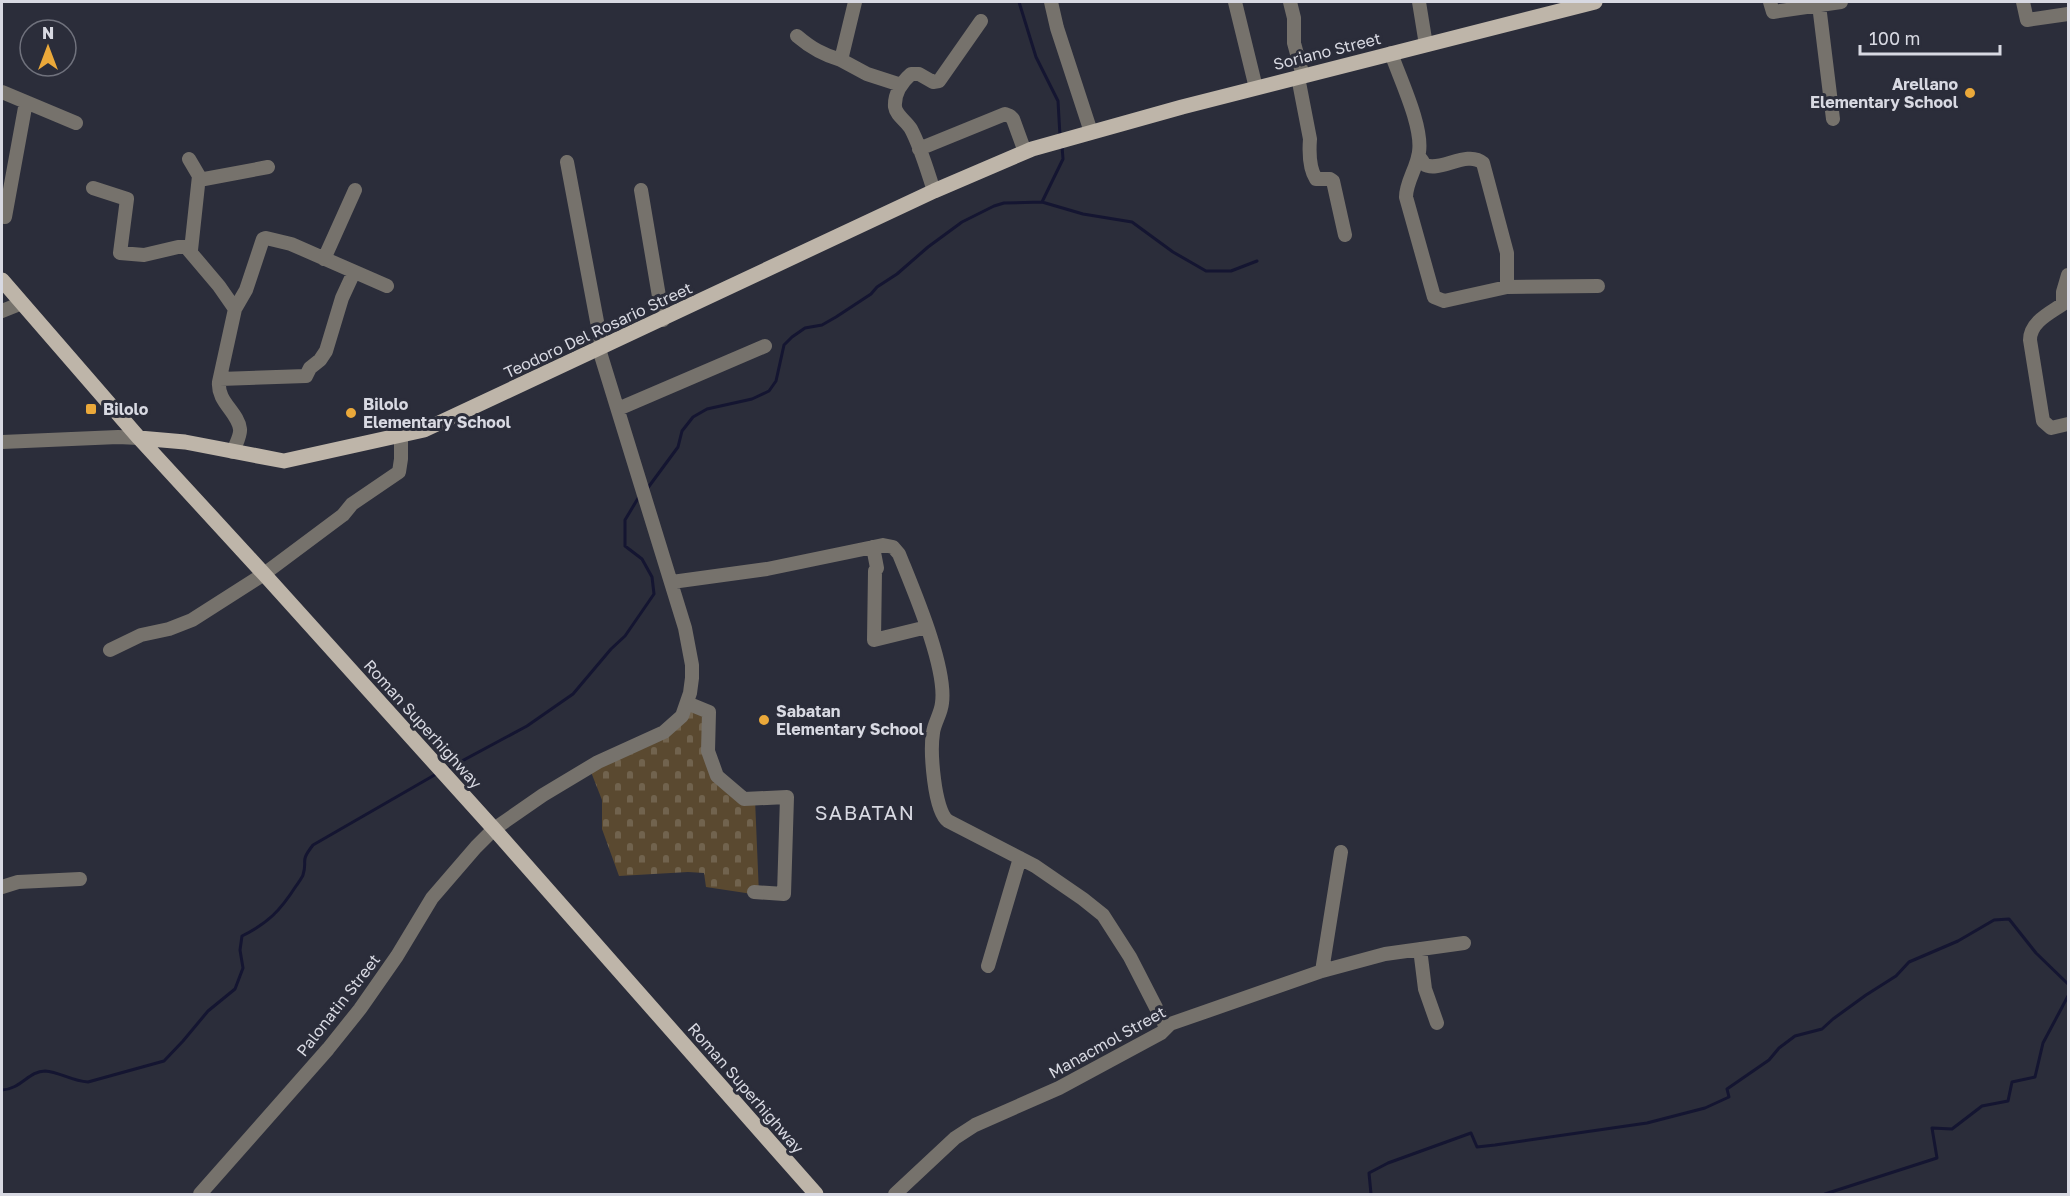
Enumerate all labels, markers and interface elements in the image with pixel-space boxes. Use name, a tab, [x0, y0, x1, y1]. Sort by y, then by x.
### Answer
north arrow	[18, 18, 78, 78]
scale bar	[1860, 18, 2000, 56]
text: N	[42, 23, 54, 43]
text: 100 m	[1869, 27, 1920, 49]
street label: Soriano Street	[1271, 28, 1383, 74]
place label: Arellano Elementary School	[1810, 74, 1959, 112]
marker: Arellano Elementary School	[1963, 86, 1977, 100]
street label: Teodoro Del Rosario Street	[501, 278, 695, 382]
place label: Bilolo Elementary School	[363, 394, 512, 432]
place label: Bilolo	[103, 399, 149, 419]
marker: Bilolo	[84, 402, 98, 416]
marker: Bilolo Elementary School	[344, 406, 358, 420]
street label: Roman Superhighway	[360, 655, 486, 793]
place label: Sabatan Elementary School	[776, 701, 925, 739]
marker: Sabatan Elementary School	[757, 713, 771, 727]
district label: SABATAN	[815, 800, 915, 824]
street label: Palonatin Street	[292, 950, 384, 1060]
street label: Manacmol Street	[1045, 1002, 1169, 1082]
street label: Roman Superhighway	[684, 1019, 808, 1157]

